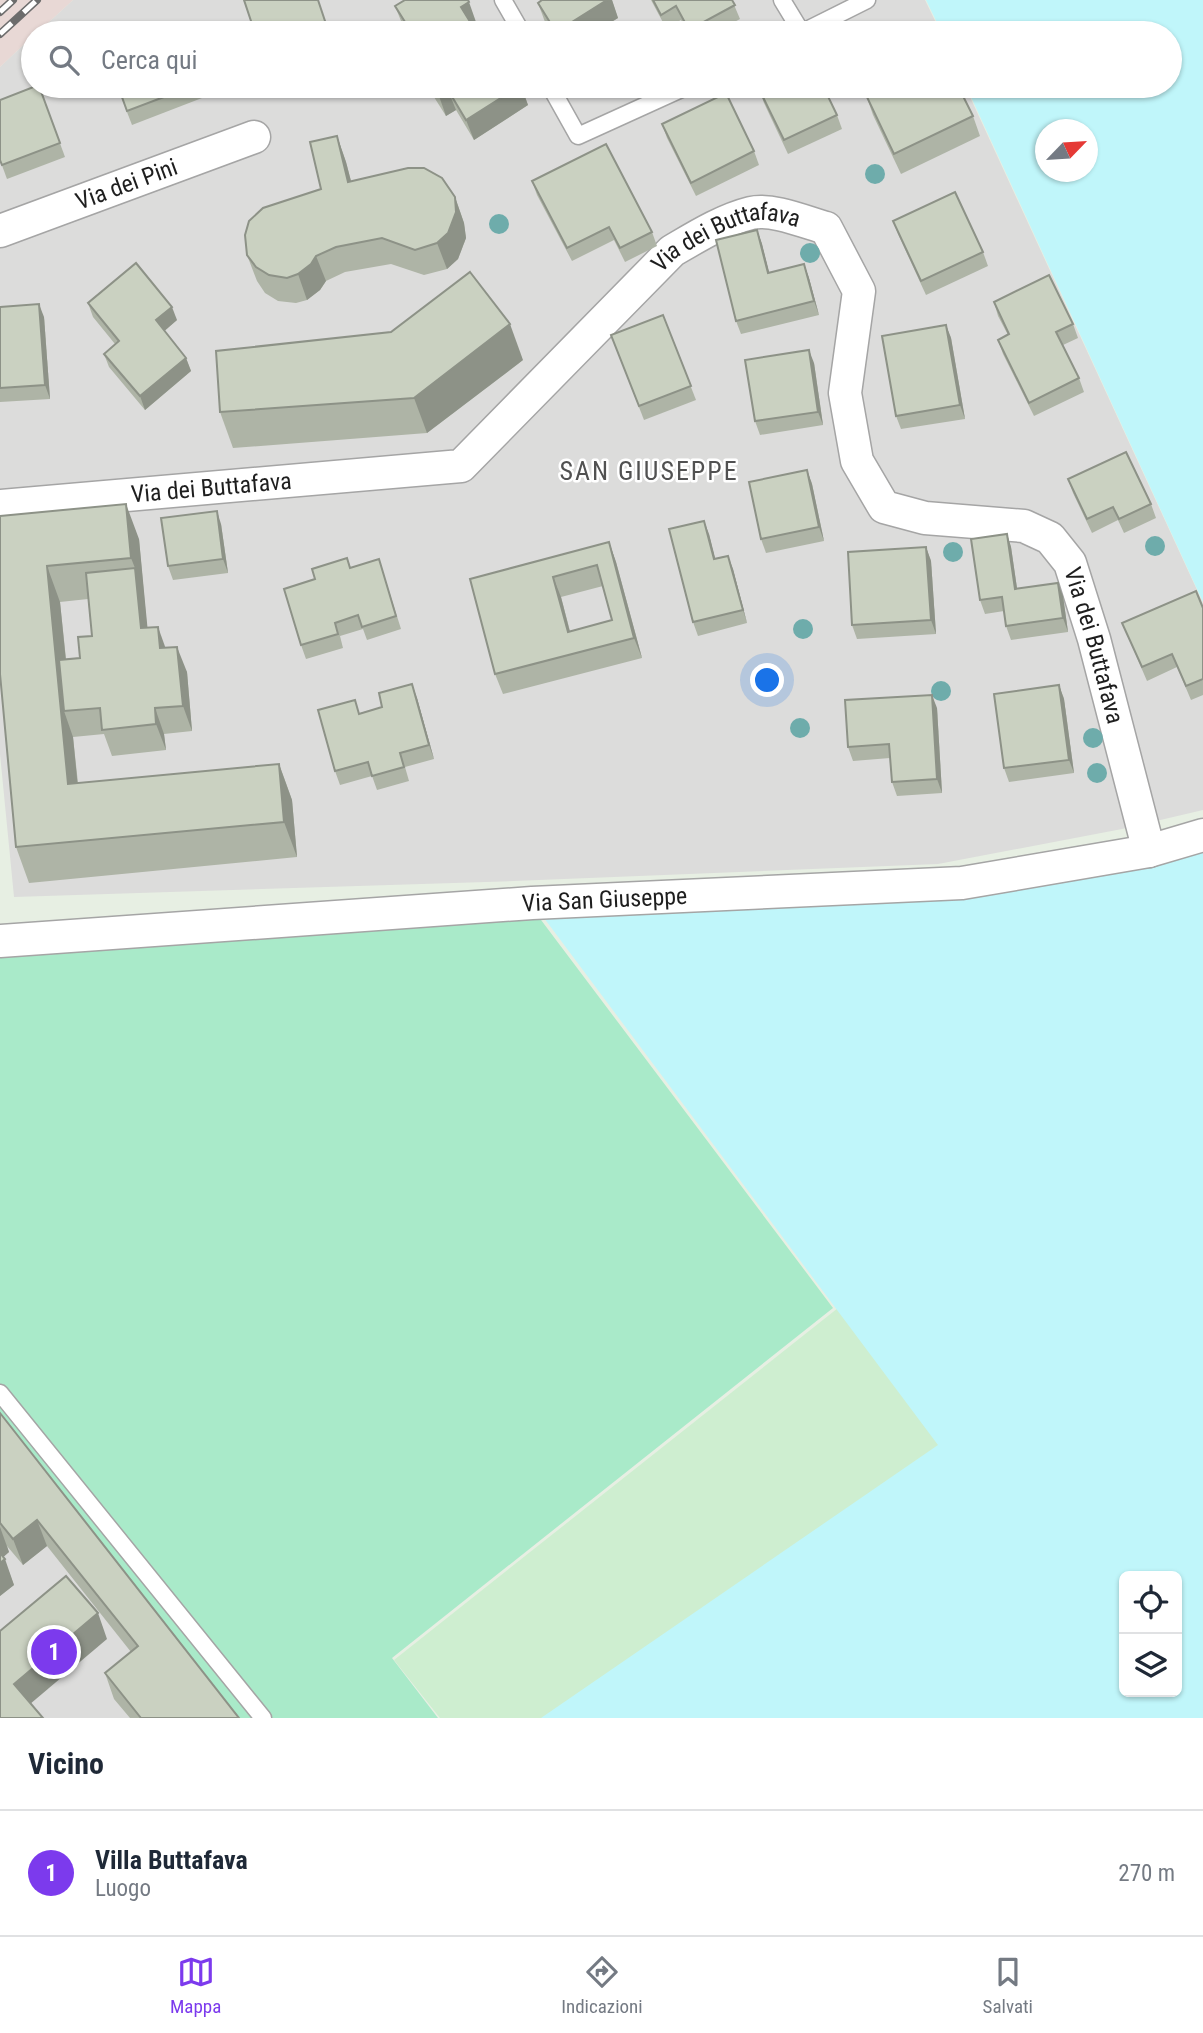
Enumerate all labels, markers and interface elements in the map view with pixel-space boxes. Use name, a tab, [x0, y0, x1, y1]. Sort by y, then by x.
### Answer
search box	[21, 21, 1182, 98]
icon: search	[45, 41, 83, 79]
text: Cerca qui	[101, 45, 198, 75]
north arrow	[1035, 119, 1098, 182]
street label: Via dei Pini	[72, 153, 181, 216]
street label: Via dei Buttafava	[646, 198, 804, 278]
district label: SAN GIUSEPPE	[559, 456, 739, 486]
street label: Via dei Buttafava	[130, 467, 293, 509]
street label: Via dei Buttafava	[1058, 564, 1129, 727]
your location	[750, 663, 784, 697]
street label: Via San Giuseppe	[521, 882, 688, 918]
map controls	[1119, 1571, 1182, 1697]
button: locate	[1119, 1571, 1182, 1634]
pin: 1	[31, 1626, 77, 1678]
button: layers	[1119, 1634, 1182, 1697]
text: Vicino	[28, 1746, 104, 1781]
text: Villa Buttafava	[95, 1845, 248, 1875]
text: 1	[45, 1860, 57, 1887]
text: 270 m	[1118, 1860, 1175, 1887]
text: Luogo	[95, 1875, 151, 1902]
tab: Mappa	[170, 1953, 221, 2018]
tab: Indicazioni	[561, 1953, 643, 2018]
tab: Salvati	[983, 1953, 1033, 2018]

